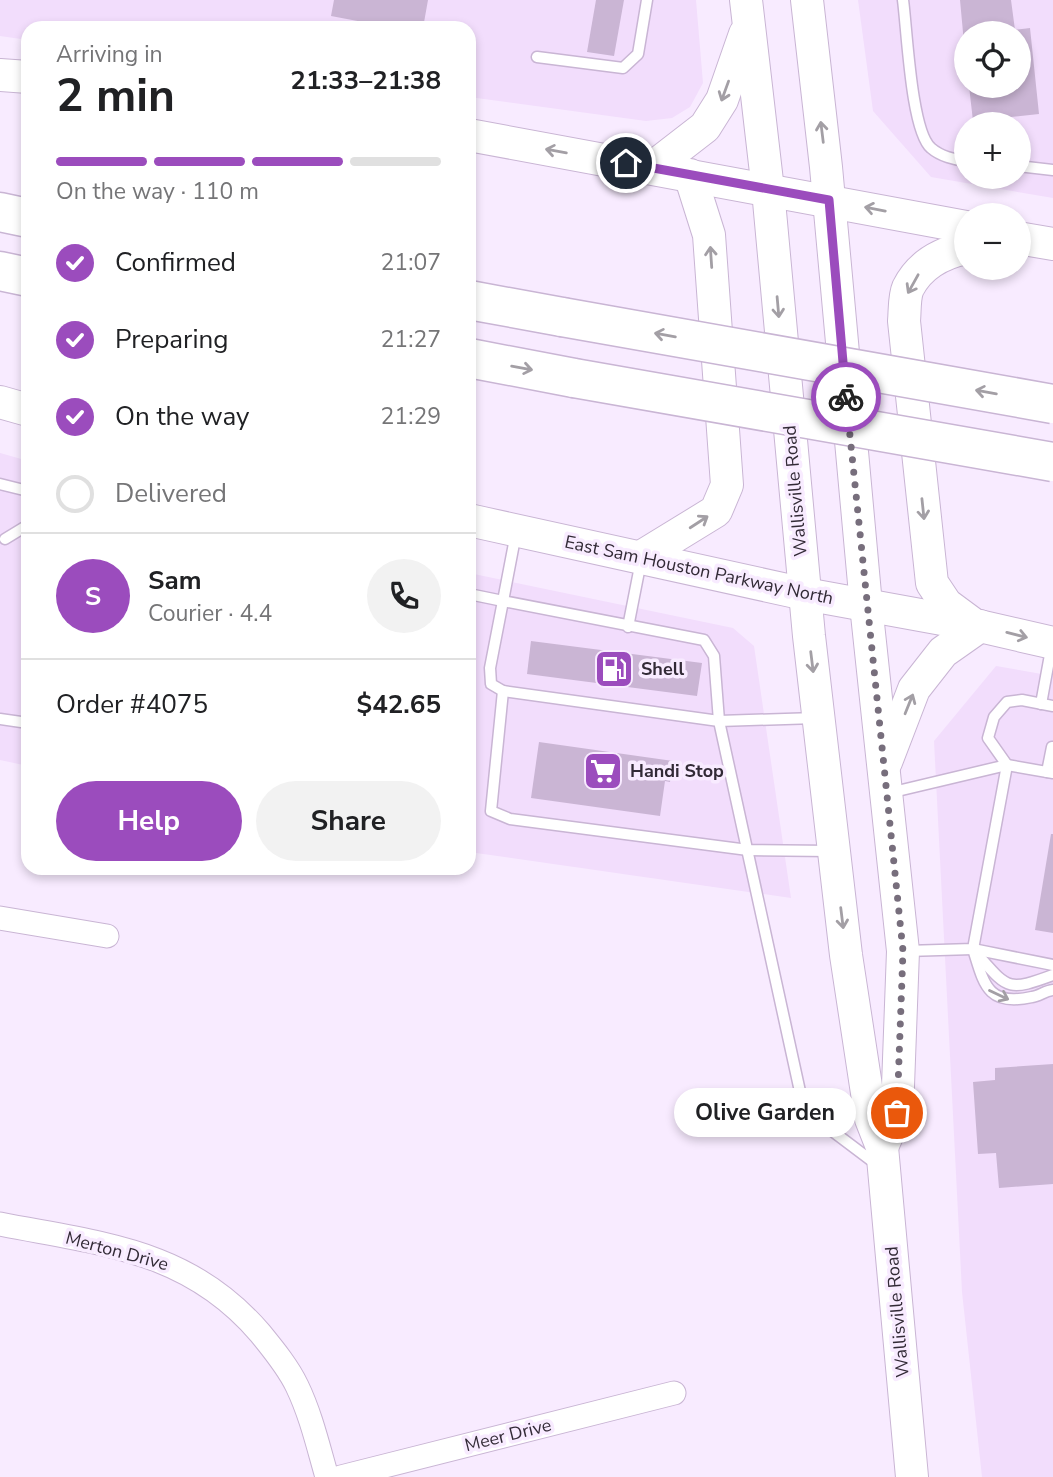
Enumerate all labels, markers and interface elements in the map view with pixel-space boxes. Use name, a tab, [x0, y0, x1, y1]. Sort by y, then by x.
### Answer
map controls	[954, 21, 1031, 280]
button: locate	[954, 21, 1031, 98]
text: Arriving in	[56, 39, 163, 70]
text: 21:33–21:38	[290, 63, 441, 98]
text: 2 min	[56, 64, 175, 127]
one-way arrow	[718, 79, 730, 101]
button: +	[954, 112, 1031, 189]
one-way arrow	[816, 121, 829, 144]
pin	[596, 133, 656, 193]
one-way arrow	[545, 144, 568, 157]
icon: home	[607, 144, 645, 182]
text: On the way · 110 m	[56, 176, 259, 207]
one-way arrow	[864, 202, 887, 215]
button: −	[954, 203, 1031, 280]
icon: check	[56, 244, 94, 282]
text: Confirmed	[115, 245, 236, 280]
one-way arrow	[704, 246, 717, 269]
text: 21:07	[381, 247, 441, 278]
one-way arrow	[906, 274, 920, 294]
one-way arrow	[772, 295, 785, 318]
icon: check	[56, 321, 94, 359]
text: Preparing	[115, 322, 228, 357]
text: 21:27	[381, 324, 441, 355]
one-way arrow	[654, 328, 677, 342]
one-way arrow	[510, 362, 532, 375]
courier	[811, 362, 881, 432]
icon: bike	[827, 378, 865, 416]
one-way arrow	[975, 385, 998, 398]
icon: check	[56, 398, 94, 436]
text: On the way	[115, 399, 249, 434]
text: 21:29	[381, 401, 441, 432]
street label: Wallisville Road	[777, 424, 813, 558]
text: Delivered	[115, 476, 227, 511]
one-way arrow	[917, 497, 930, 520]
one-way arrow	[689, 515, 709, 529]
street label: East Sam Houston Parkway North	[562, 530, 836, 610]
button: phone	[367, 559, 441, 633]
text: Sam	[148, 563, 201, 598]
text: S	[85, 579, 101, 614]
text: Courier · 4.4	[148, 598, 272, 629]
one-way arrow	[1005, 629, 1027, 642]
fuel station icon: Shell	[593, 648, 635, 690]
one-way arrow	[806, 650, 819, 673]
place label: Shell	[641, 657, 684, 681]
text: Order #4075	[56, 687, 208, 722]
text: $42.65	[357, 687, 441, 722]
one-way arrow	[903, 693, 916, 715]
supermarket icon: Handi Stop	[582, 750, 624, 792]
place label: Handi Stop	[630, 759, 724, 783]
button: Help	[56, 781, 242, 861]
button: Share	[256, 781, 441, 861]
one-way arrow	[835, 907, 848, 929]
one-way arrow	[988, 989, 1009, 1002]
pin	[867, 1083, 927, 1143]
callout: Olive Garden	[673, 1088, 855, 1138]
icon: bag	[878, 1094, 916, 1132]
text: Olive Garden	[695, 1097, 835, 1128]
street label: Merton Drive	[63, 1226, 171, 1276]
street label: Wallisville Road	[879, 1245, 915, 1379]
street label: Meer Drive	[462, 1413, 554, 1457]

